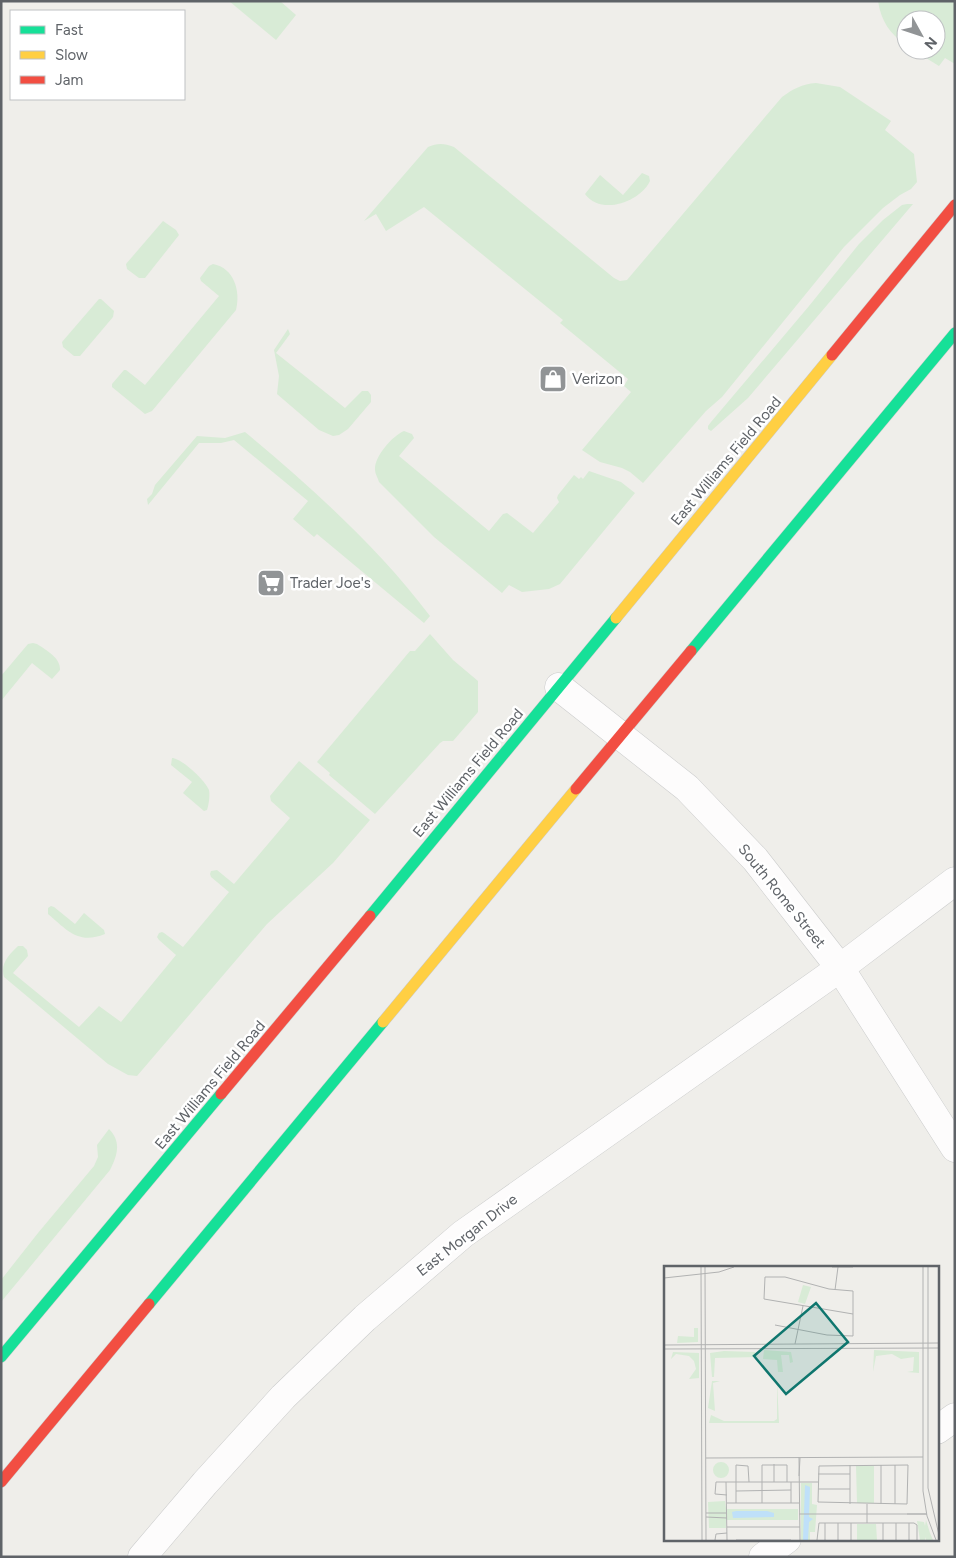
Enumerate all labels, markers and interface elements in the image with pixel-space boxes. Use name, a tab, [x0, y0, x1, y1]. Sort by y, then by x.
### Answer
legend	[10, 10, 185, 100]
north arrow	[896, 10, 946, 60]
text: Fast	[55, 21, 84, 39]
text: N	[921, 33, 941, 53]
text: Slow	[55, 46, 88, 64]
text: Jam	[55, 71, 83, 89]
shop icon: Verizon	[538, 364, 568, 394]
place label: Verizon	[572, 370, 623, 388]
street label: East Williams Field Road	[667, 393, 785, 529]
supermarket icon: Trader Joe's	[256, 568, 286, 598]
place label: Trader Joe's	[290, 574, 371, 592]
street label: East Williams Field Road	[409, 705, 527, 841]
street label: South Rome Street	[734, 840, 830, 952]
street label: East Williams Field Road	[151, 1017, 269, 1153]
street label: East Morgan Drive	[413, 1190, 521, 1280]
inset map	[664, 1266, 938, 1540]

